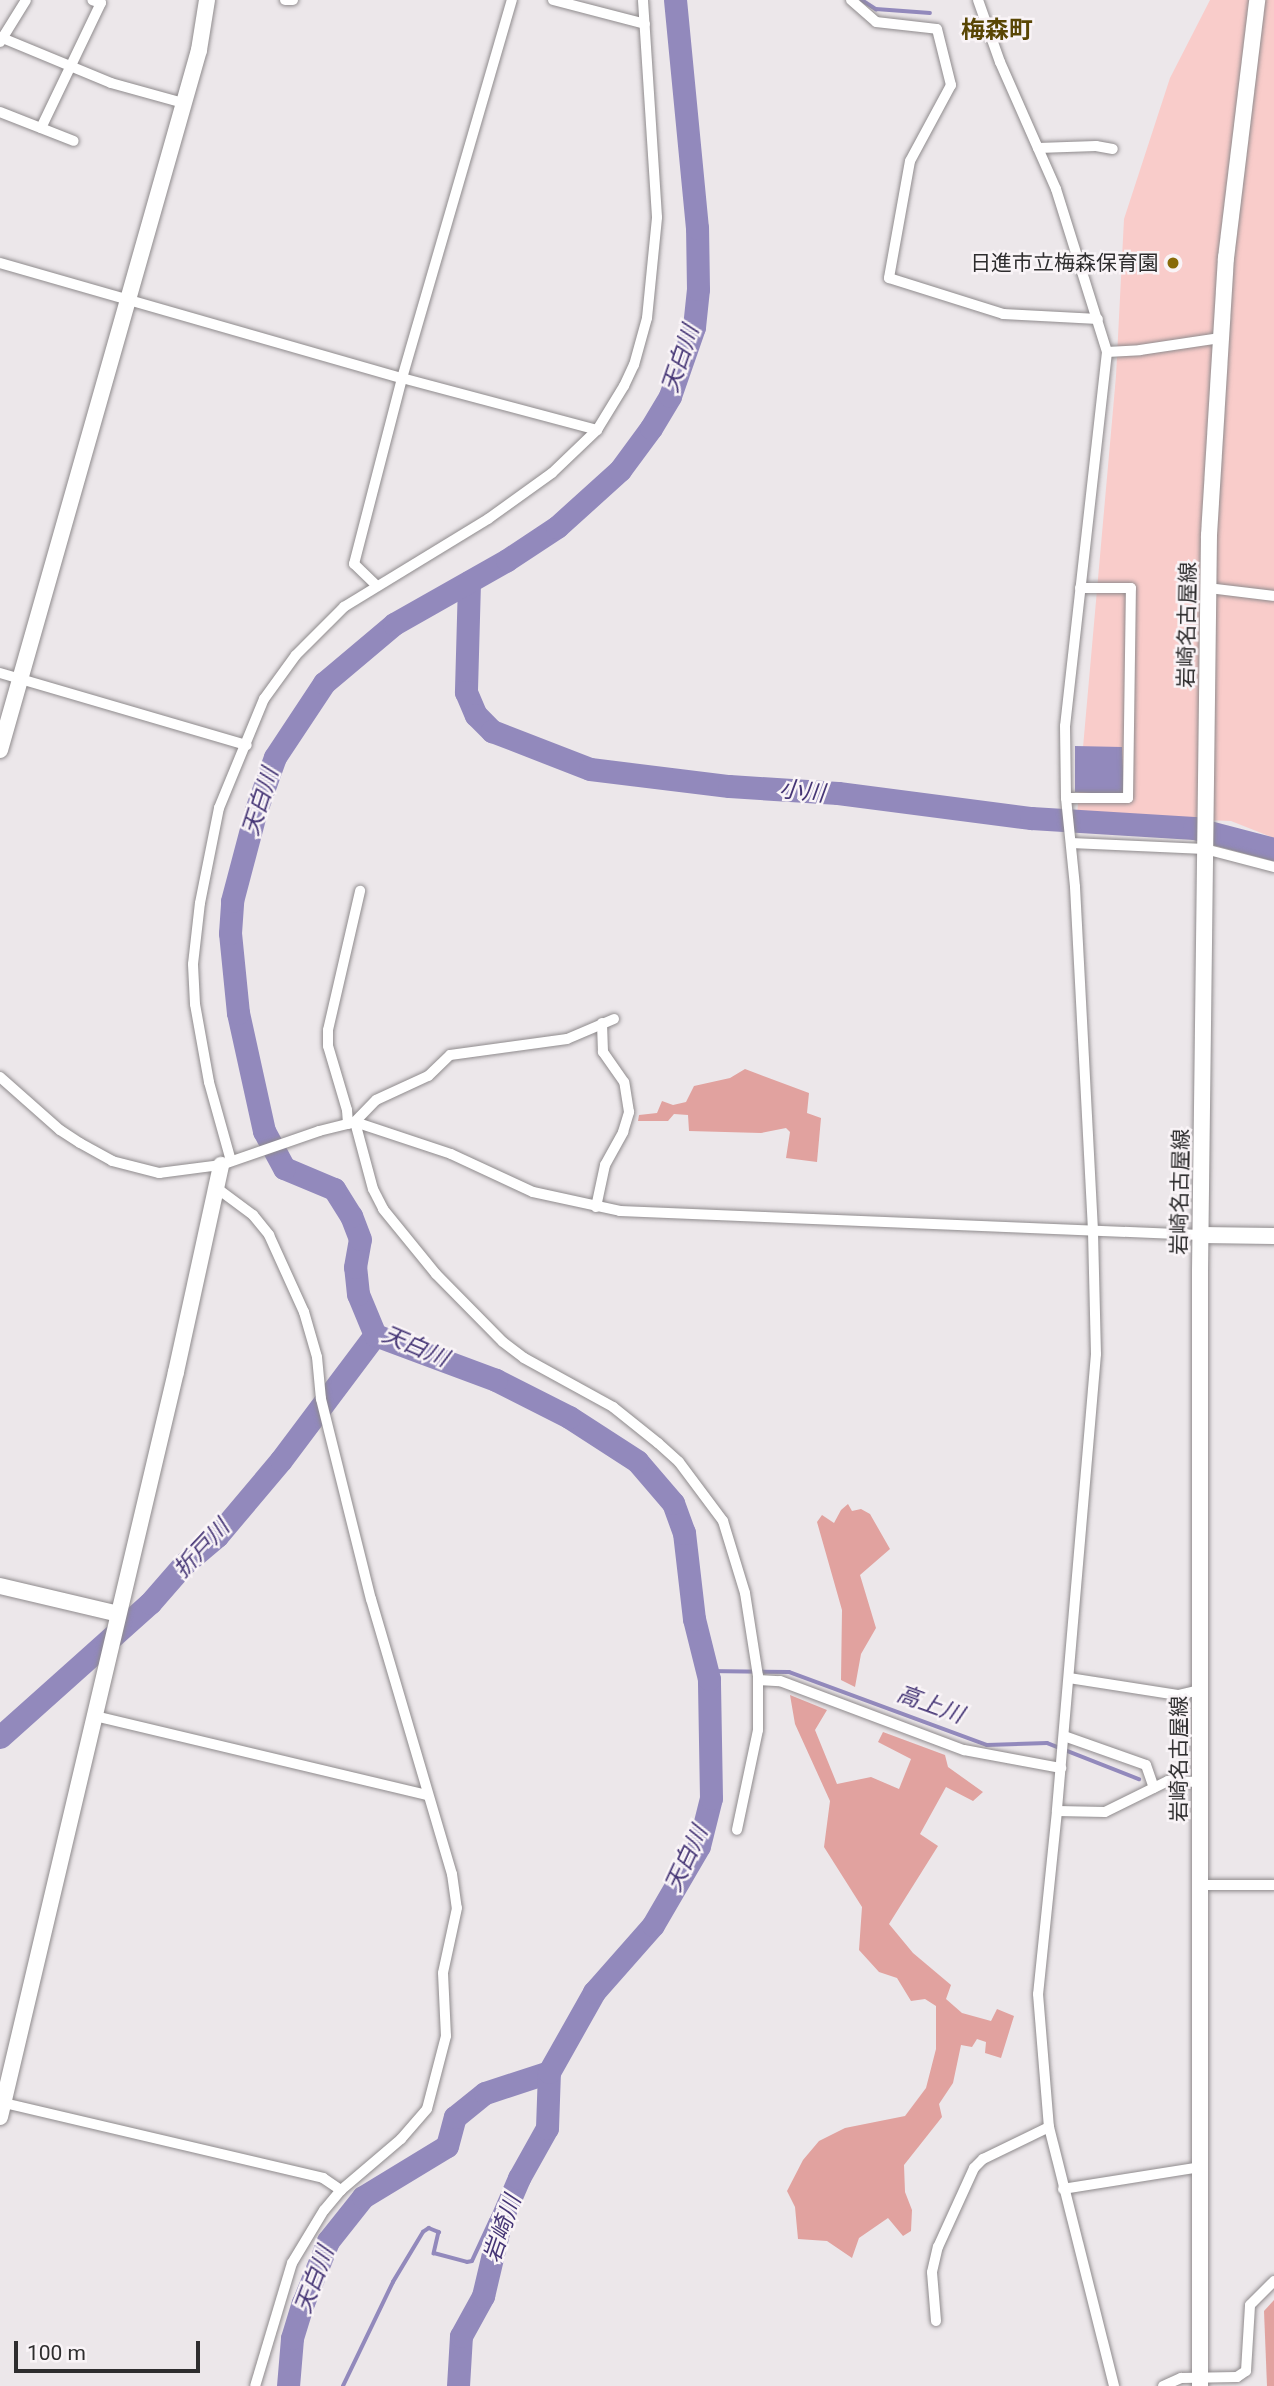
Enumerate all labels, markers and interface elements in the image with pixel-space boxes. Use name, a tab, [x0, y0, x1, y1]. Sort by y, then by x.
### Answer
district label: 梅森町	[961, 17, 1033, 45]
place label: 日進市立梅森保育園	[970, 250, 1159, 276]
marker: 日進市立梅森保育園	[1165, 255, 1181, 271]
water label: 天白川	[657, 322, 705, 396]
street label: 岩崎名古屋線	[1173, 562, 1201, 688]
water label: 天白川	[237, 765, 285, 839]
water label: 小川	[778, 776, 826, 808]
street label: 岩崎名古屋線	[1166, 1129, 1194, 1255]
water label: 天白川	[378, 1321, 452, 1373]
water label: 折戸川	[168, 1514, 236, 1584]
water label: 高上川	[893, 1680, 967, 1730]
street label: 岩崎名古屋線	[1166, 1696, 1192, 1822]
water label: 天白川	[660, 1822, 714, 1896]
water label: 岩崎川	[479, 2192, 527, 2266]
water label: 天白川	[290, 2243, 340, 2317]
scale bar	[18, 2326, 203, 2370]
text: 100 m	[27, 2341, 86, 2365]

